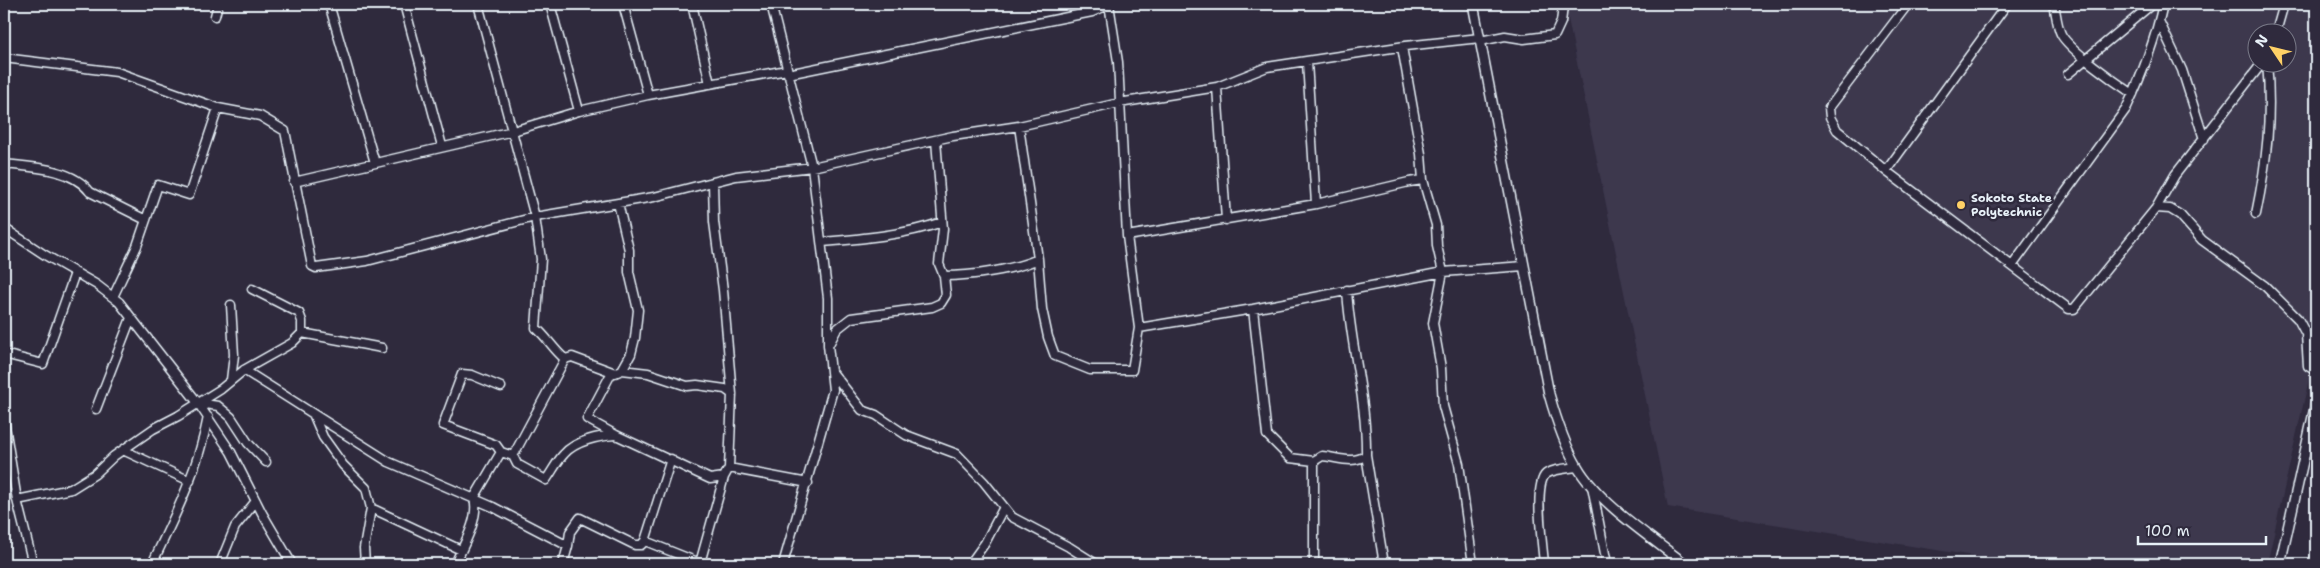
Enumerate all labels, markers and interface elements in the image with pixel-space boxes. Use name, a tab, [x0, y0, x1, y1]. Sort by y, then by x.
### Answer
north arrow	[2248, 22, 2298, 72]
text: N	[2251, 31, 2272, 50]
place label: Sokoto State Polytechnic	[1971, 190, 2052, 220]
marker: Sokoto State Polytechnic	[1955, 199, 1967, 211]
scale bar	[2138, 513, 2265, 545]
text: 100 m	[2145, 521, 2190, 541]

